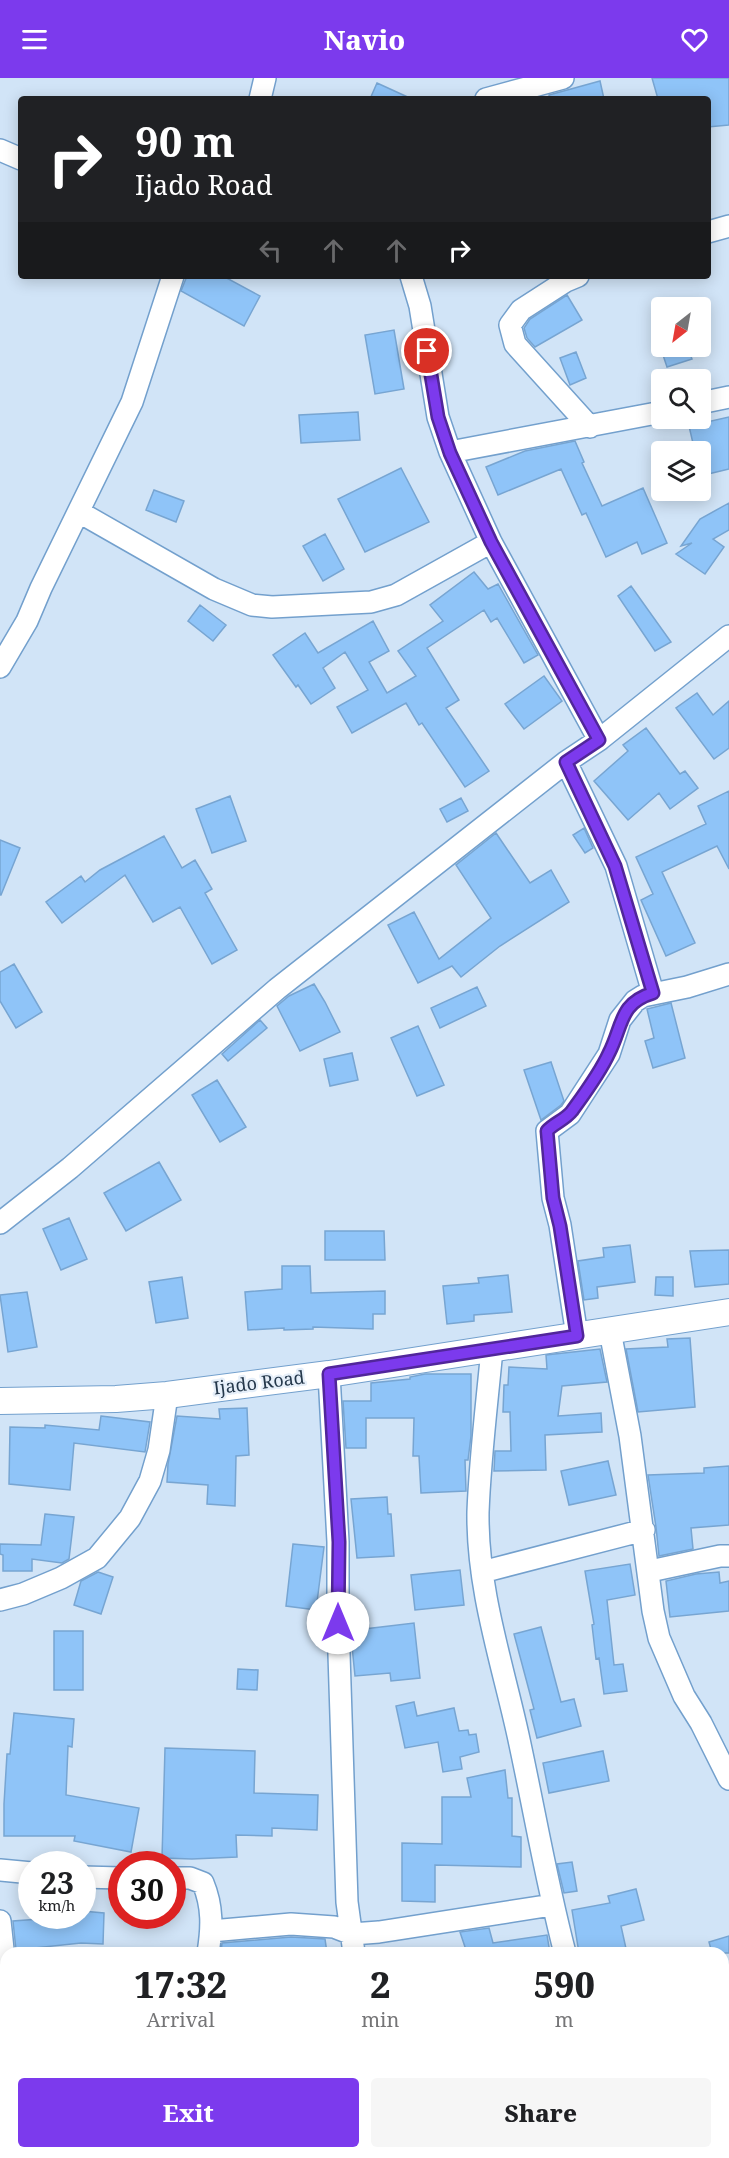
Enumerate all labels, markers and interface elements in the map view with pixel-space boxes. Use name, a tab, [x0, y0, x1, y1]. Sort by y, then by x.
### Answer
text: Navio	[324, 21, 405, 58]
icon: menu	[18, 23, 51, 56]
icon: heart	[678, 23, 711, 56]
text: 90 m	[135, 112, 235, 169]
icon: right	[36, 120, 114, 198]
text: Ijado Road	[135, 166, 272, 203]
icon: left	[254, 234, 287, 267]
icon: ahead	[317, 234, 350, 267]
icon: ahead	[380, 234, 413, 267]
icon: right	[443, 234, 476, 267]
north arrow	[651, 297, 711, 357]
map controls	[651, 297, 711, 501]
pin	[401, 325, 452, 376]
icon: arrive	[410, 334, 443, 367]
button: search	[651, 369, 711, 429]
button: layers	[651, 441, 711, 501]
street label: Ijado Road	[212, 1365, 306, 1400]
position arrow	[306, 1591, 370, 1655]
speed limit sign: 30	[108, 1851, 186, 1929]
text: 23	[40, 1862, 74, 1903]
text: km/h	[39, 1895, 75, 1915]
text: 17:32	[134, 1960, 227, 2009]
text: 2	[370, 1960, 391, 2009]
text: 590	[534, 1960, 595, 2009]
text: Arrival	[146, 2006, 215, 2033]
text: min	[361, 2006, 399, 2033]
text: m	[555, 2006, 574, 2033]
button: Exit	[18, 2078, 359, 2147]
button: Share	[371, 2078, 711, 2147]

